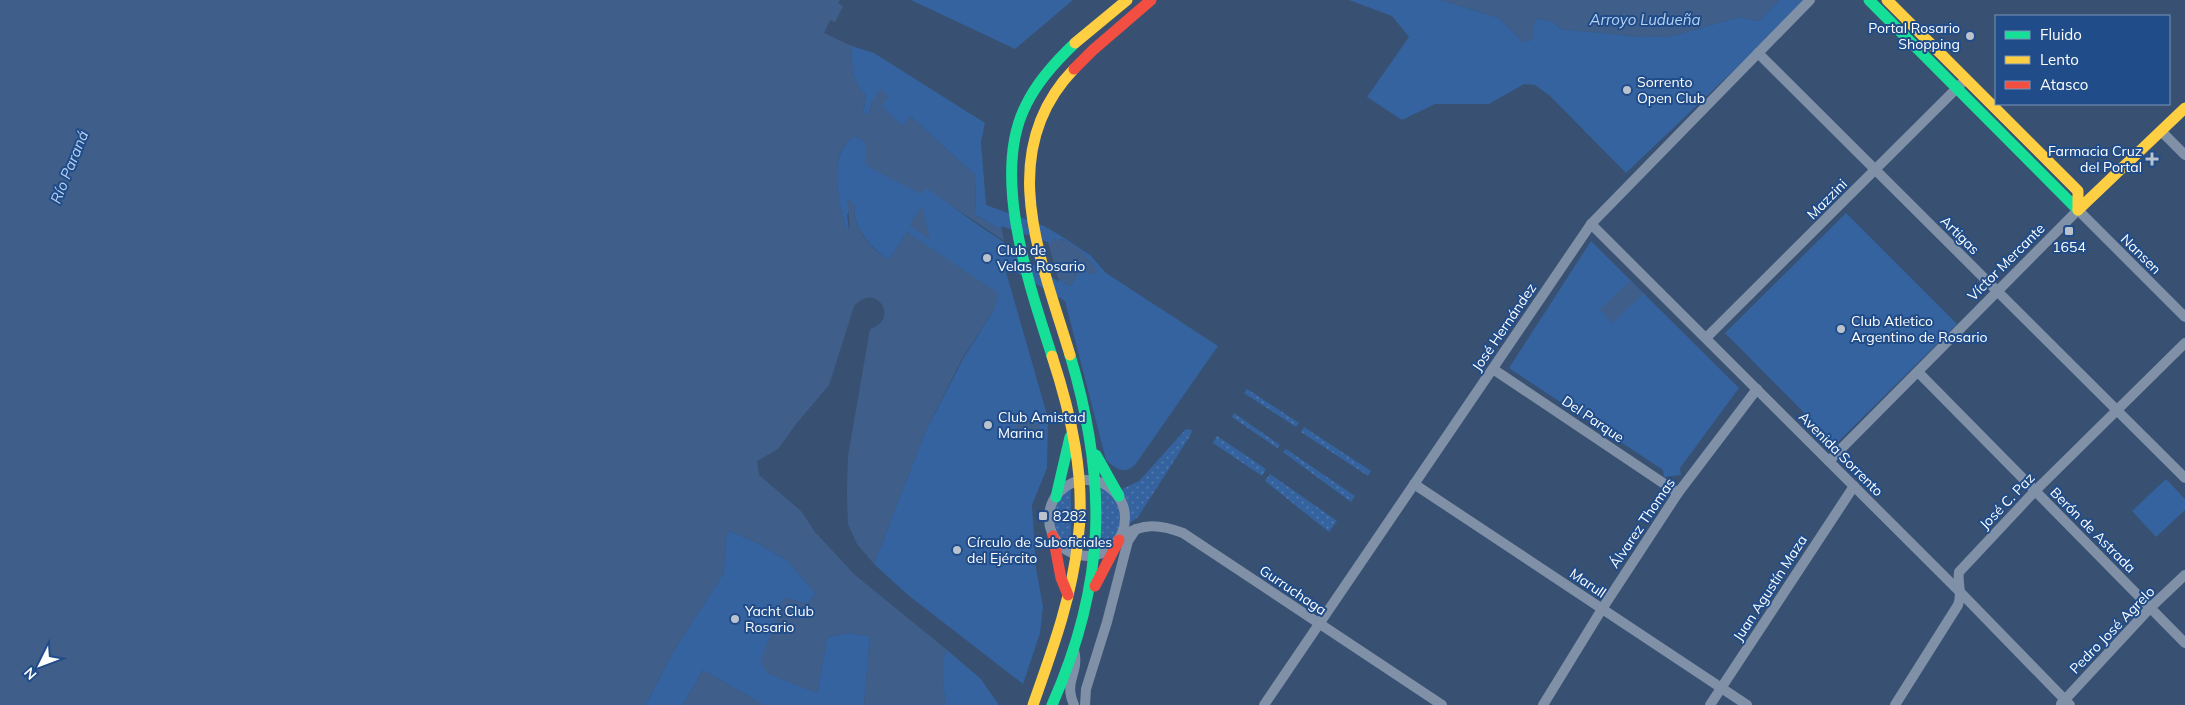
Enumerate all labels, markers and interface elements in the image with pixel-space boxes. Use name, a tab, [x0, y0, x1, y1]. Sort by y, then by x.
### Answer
water label: Arroyo Ludueña	[1589, 10, 1700, 29]
legend	[1995, 15, 2170, 105]
place label: Portal Rosario Shopping	[1868, 19, 1960, 53]
text: Fluido	[2040, 25, 2082, 44]
marker: Portal Rosario Shopping	[1964, 30, 1976, 42]
text: Lento	[2040, 50, 2079, 69]
place label: Sorrento Open Club	[1637, 73, 1705, 107]
text: Atasco	[2040, 75, 2088, 94]
marker: Sorrento Open Club	[1621, 84, 1633, 96]
water label: Río Paraná	[46, 128, 92, 206]
place label: Farmacia Cruz del Portal	[2048, 142, 2142, 176]
marker: Farmacia Cruz del Portal	[2146, 153, 2158, 165]
street label: Mazzini	[1803, 175, 1851, 223]
street label: Artigas	[1937, 212, 1983, 258]
street label: Víctor Mercante	[1964, 220, 2048, 304]
marker: 1654	[2063, 225, 2075, 237]
street label: Nansen	[2117, 230, 2165, 278]
place label: 1654	[2052, 238, 2086, 256]
place label: Club de Velas Rosario	[997, 241, 1085, 275]
marker: Club de Velas Rosario	[981, 252, 993, 264]
street label: José Hernández	[1468, 280, 1540, 374]
place label: Club Atletico Argentino de Rosario	[1851, 312, 1988, 346]
marker: Club Atletico Argentino de Rosario	[1835, 323, 1847, 335]
street label: Del Parque	[1558, 392, 1628, 446]
place label: Club Amistad Marina	[998, 408, 1086, 442]
street label: Avenida Sorrento	[1795, 408, 1887, 500]
marker: Club Amistad Marina	[982, 419, 994, 431]
street label: José C. Paz	[1976, 469, 2038, 533]
street label: Álvarez Thomas	[1605, 474, 1679, 572]
street label: Berón de Astrada	[2046, 483, 2140, 577]
place label: 8282	[1053, 507, 1087, 525]
marker: 8282	[1037, 510, 1049, 522]
street label: Juan Agustín Maza	[1729, 532, 1811, 644]
place label: Círculo de Suboficiales del Ejército	[967, 533, 1112, 567]
marker: Círculo de Suboficiales del Ejército	[951, 544, 963, 556]
street label: Gurruchaga	[1256, 561, 1330, 619]
street label: Marull	[1566, 564, 1610, 602]
street label: Pedro José Agrelo	[2066, 582, 2158, 678]
place label: Yacht Club Rosario	[744, 602, 814, 636]
marker: Yacht Club Rosario	[729, 613, 741, 625]
north arrow	[15, 640, 65, 690]
text: N	[20, 664, 41, 684]

